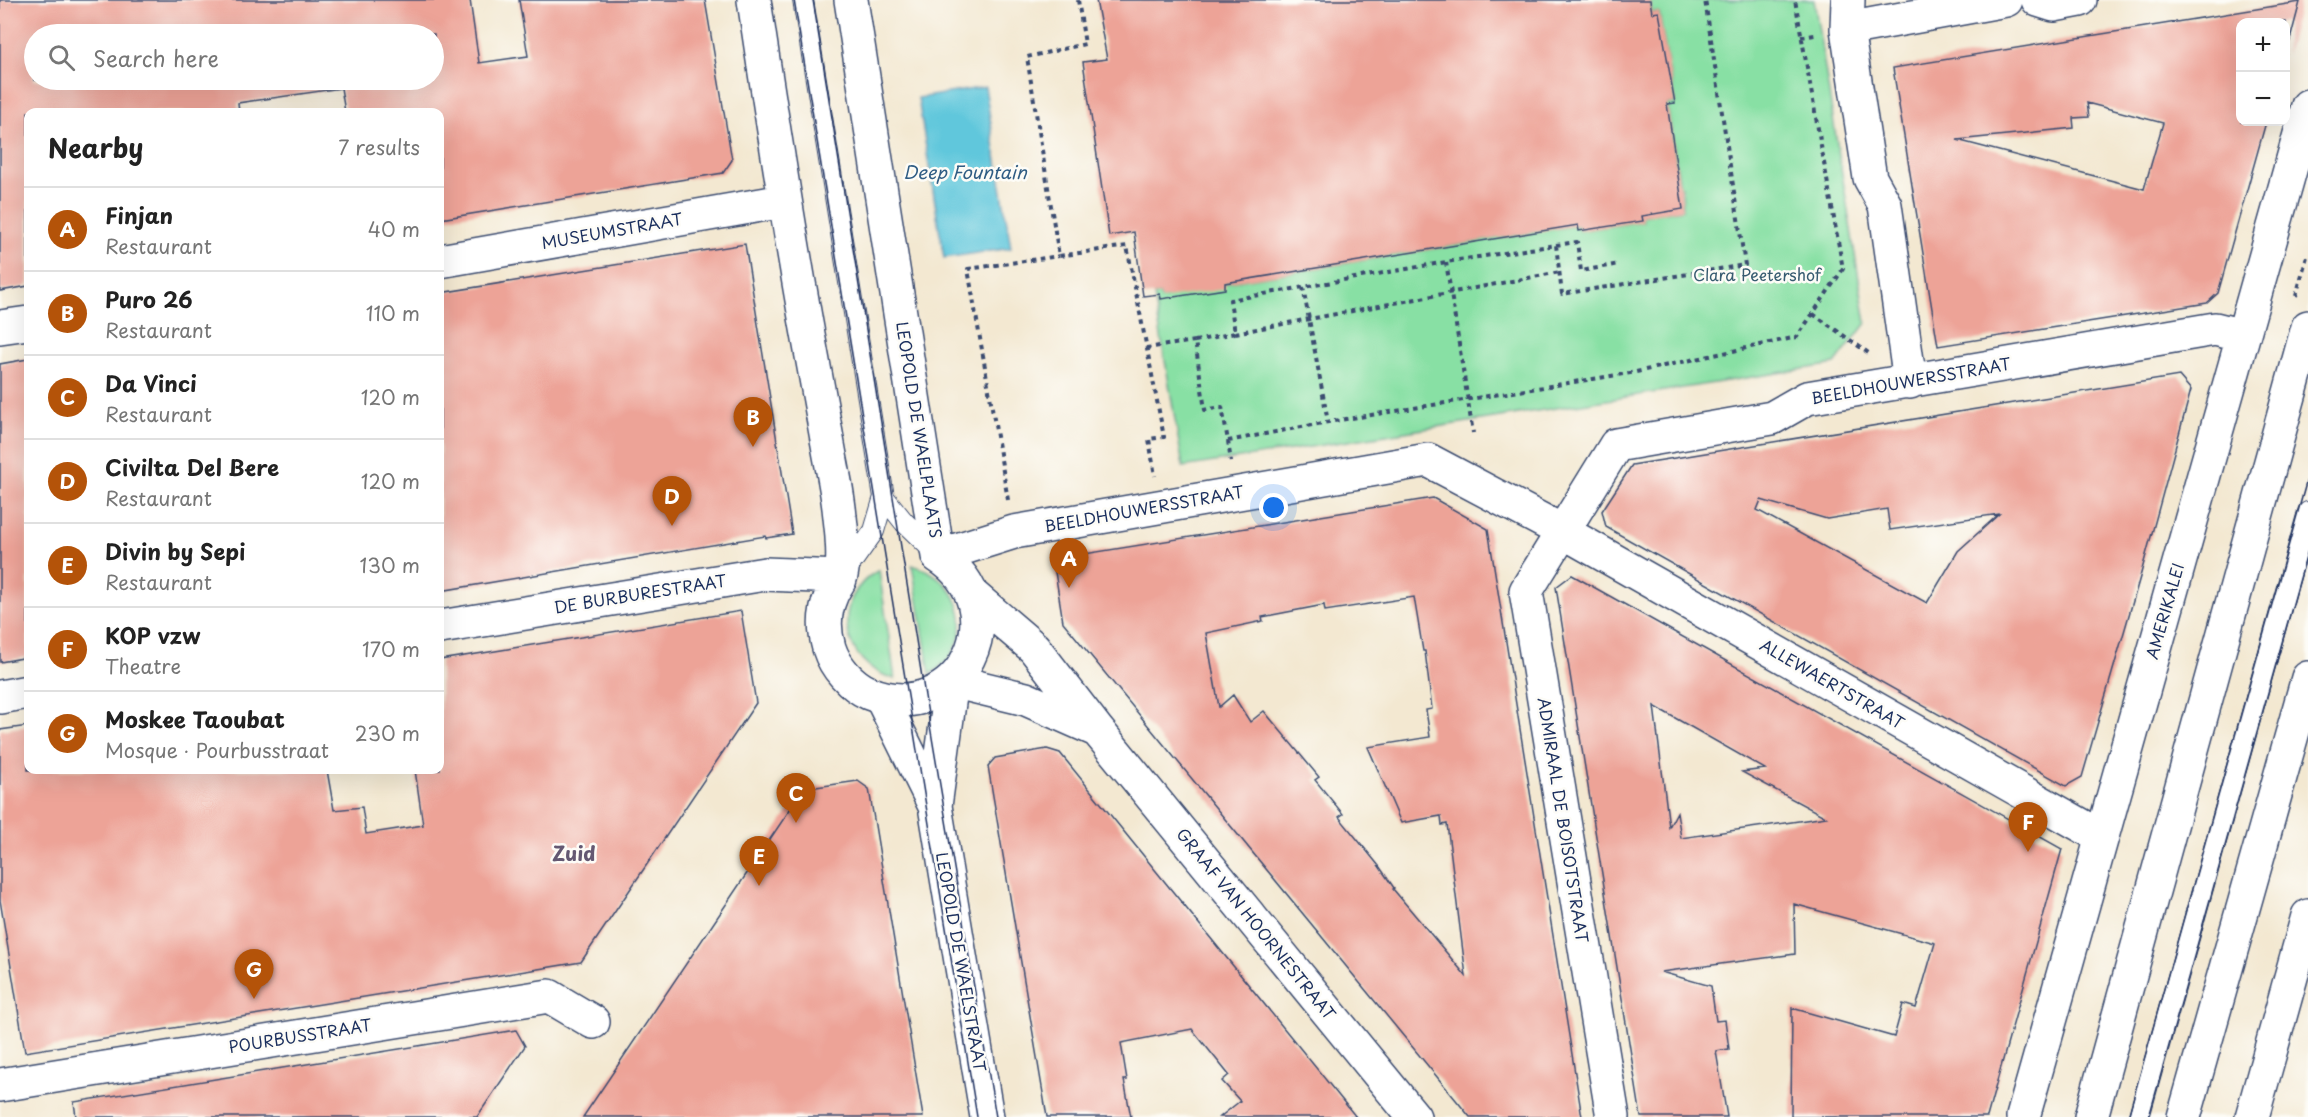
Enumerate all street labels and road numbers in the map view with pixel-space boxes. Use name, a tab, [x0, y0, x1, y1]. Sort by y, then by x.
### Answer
street label: MUSEUMSTRAAT	[539, 206, 685, 254]
street label: LEOPOLD DE WAELPLAATS	[891, 320, 949, 540]
street label: BEELDHOUWERSSTRAAT	[1809, 351, 2012, 409]
street label: BEELDHOUWERSSTRAAT	[1042, 479, 1245, 537]
street label: AMERIKALEI	[2139, 560, 2189, 662]
street label: DE BURBURESTRAAT	[552, 568, 728, 618]
street label: ALLEWAERTSTRAAT	[1756, 632, 1909, 734]
street label: ADMIRAAL DE BOISOTSTRAAT	[1533, 695, 1595, 944]
street label: GRAAF VAN HOORNESTRAAT	[1172, 822, 1342, 1024]
street label: LEOPOLD DE WAELSTRAAT	[931, 850, 993, 1074]
street label: POURBUSSTRAAT	[227, 1012, 373, 1058]

